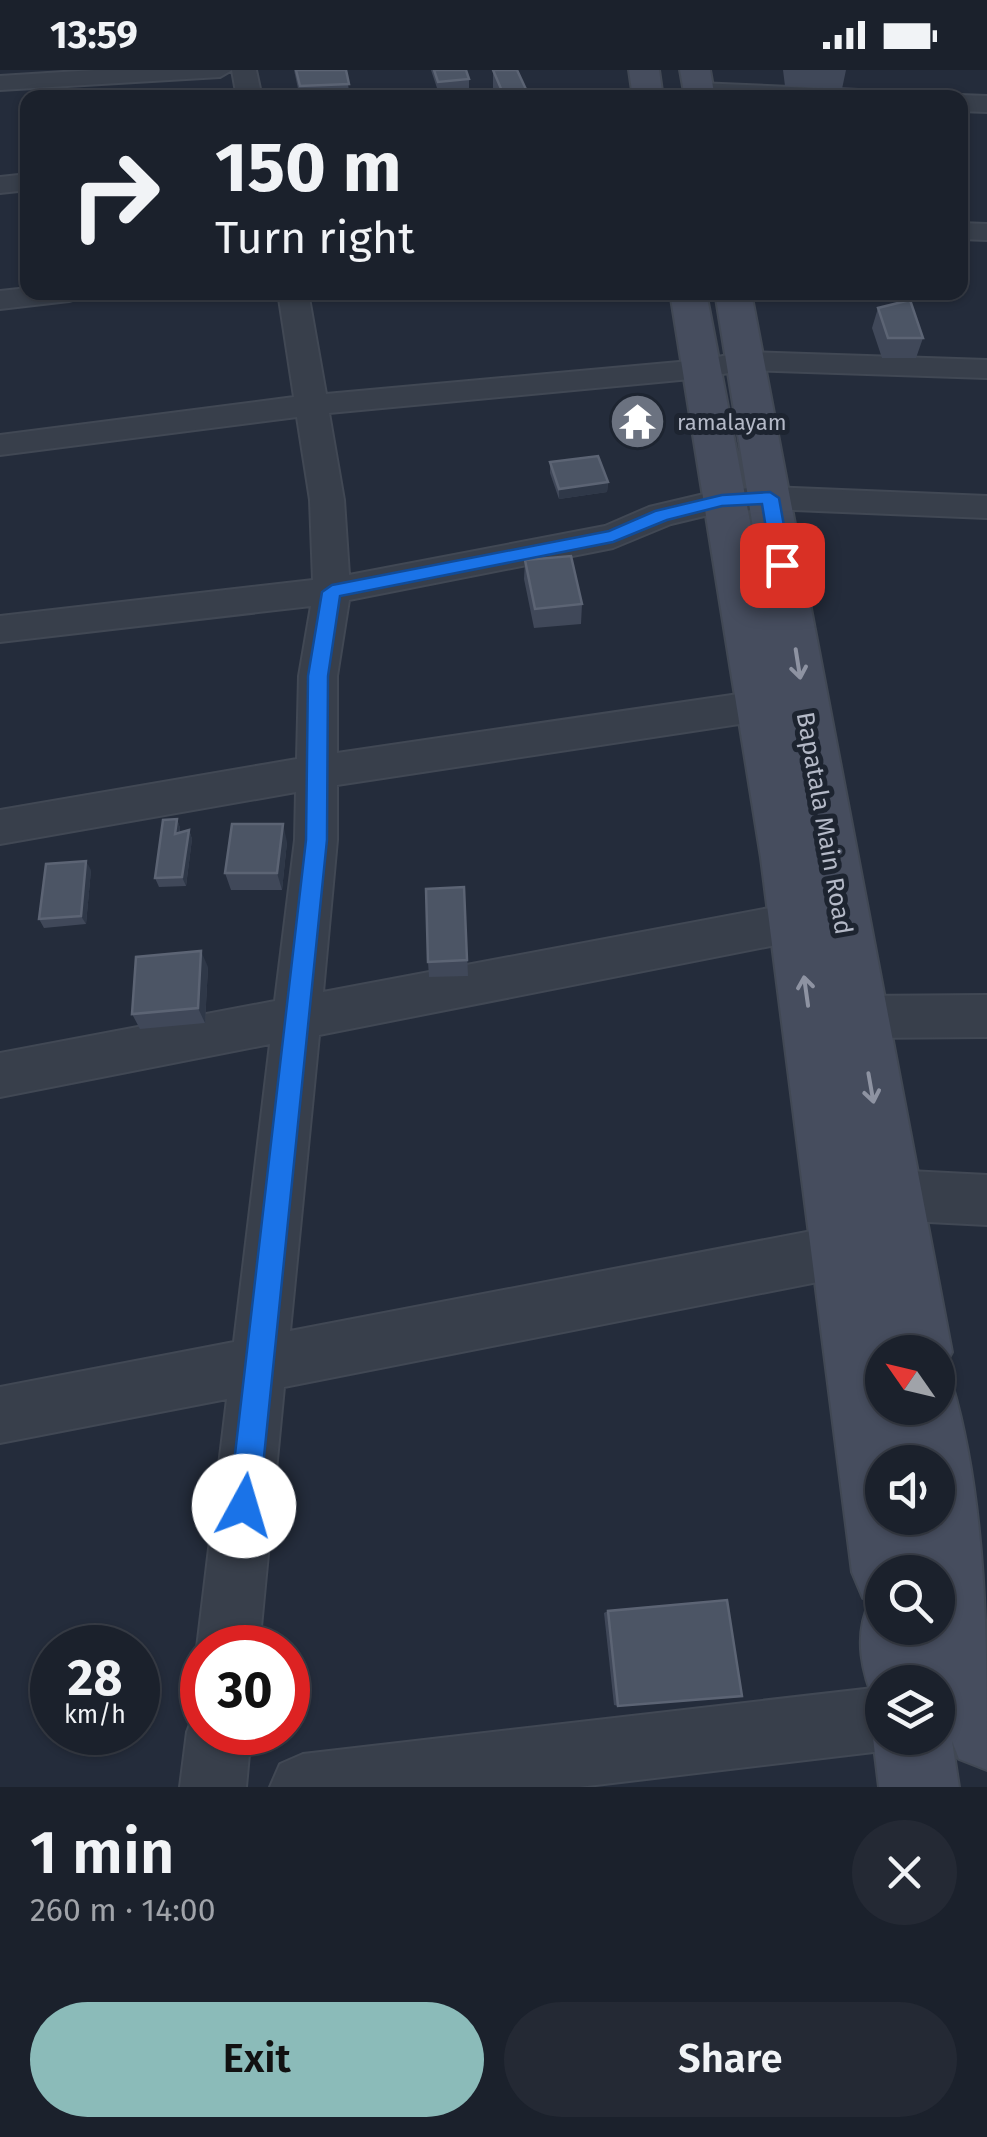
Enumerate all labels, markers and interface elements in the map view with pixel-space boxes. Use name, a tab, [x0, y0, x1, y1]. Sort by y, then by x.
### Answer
text: 13:59	[50, 12, 138, 58]
text: 150 m	[215, 126, 402, 210]
icon: right	[50, 130, 180, 260]
text: Turn right	[215, 211, 414, 265]
temple icon: ramalayam	[608, 392, 668, 452]
place label: ramalayam	[677, 409, 787, 436]
pin	[740, 523, 825, 608]
icon: arrive	[755, 538, 810, 593]
one-way arrow	[789, 648, 808, 680]
street label: Bapatala Main Road	[790, 709, 858, 937]
one-way arrow	[796, 975, 815, 1008]
one-way arrow	[862, 1071, 881, 1104]
north arrow	[865, 1335, 955, 1425]
map controls	[865, 1335, 955, 1755]
button: sound	[865, 1445, 955, 1535]
position arrow	[192, 1454, 296, 1558]
button: search	[865, 1555, 955, 1645]
speed limit sign: 30	[180, 1625, 310, 1755]
text: 28	[68, 1648, 122, 1708]
button: layers	[865, 1665, 955, 1755]
text: km/h	[64, 1700, 126, 1730]
text: 1 min	[30, 1817, 175, 1889]
button: close	[852, 1820, 957, 1925]
text: 260 m · 14:00	[30, 1891, 216, 1929]
button: Exit	[30, 2002, 484, 2117]
button: Share	[504, 2002, 957, 2117]

